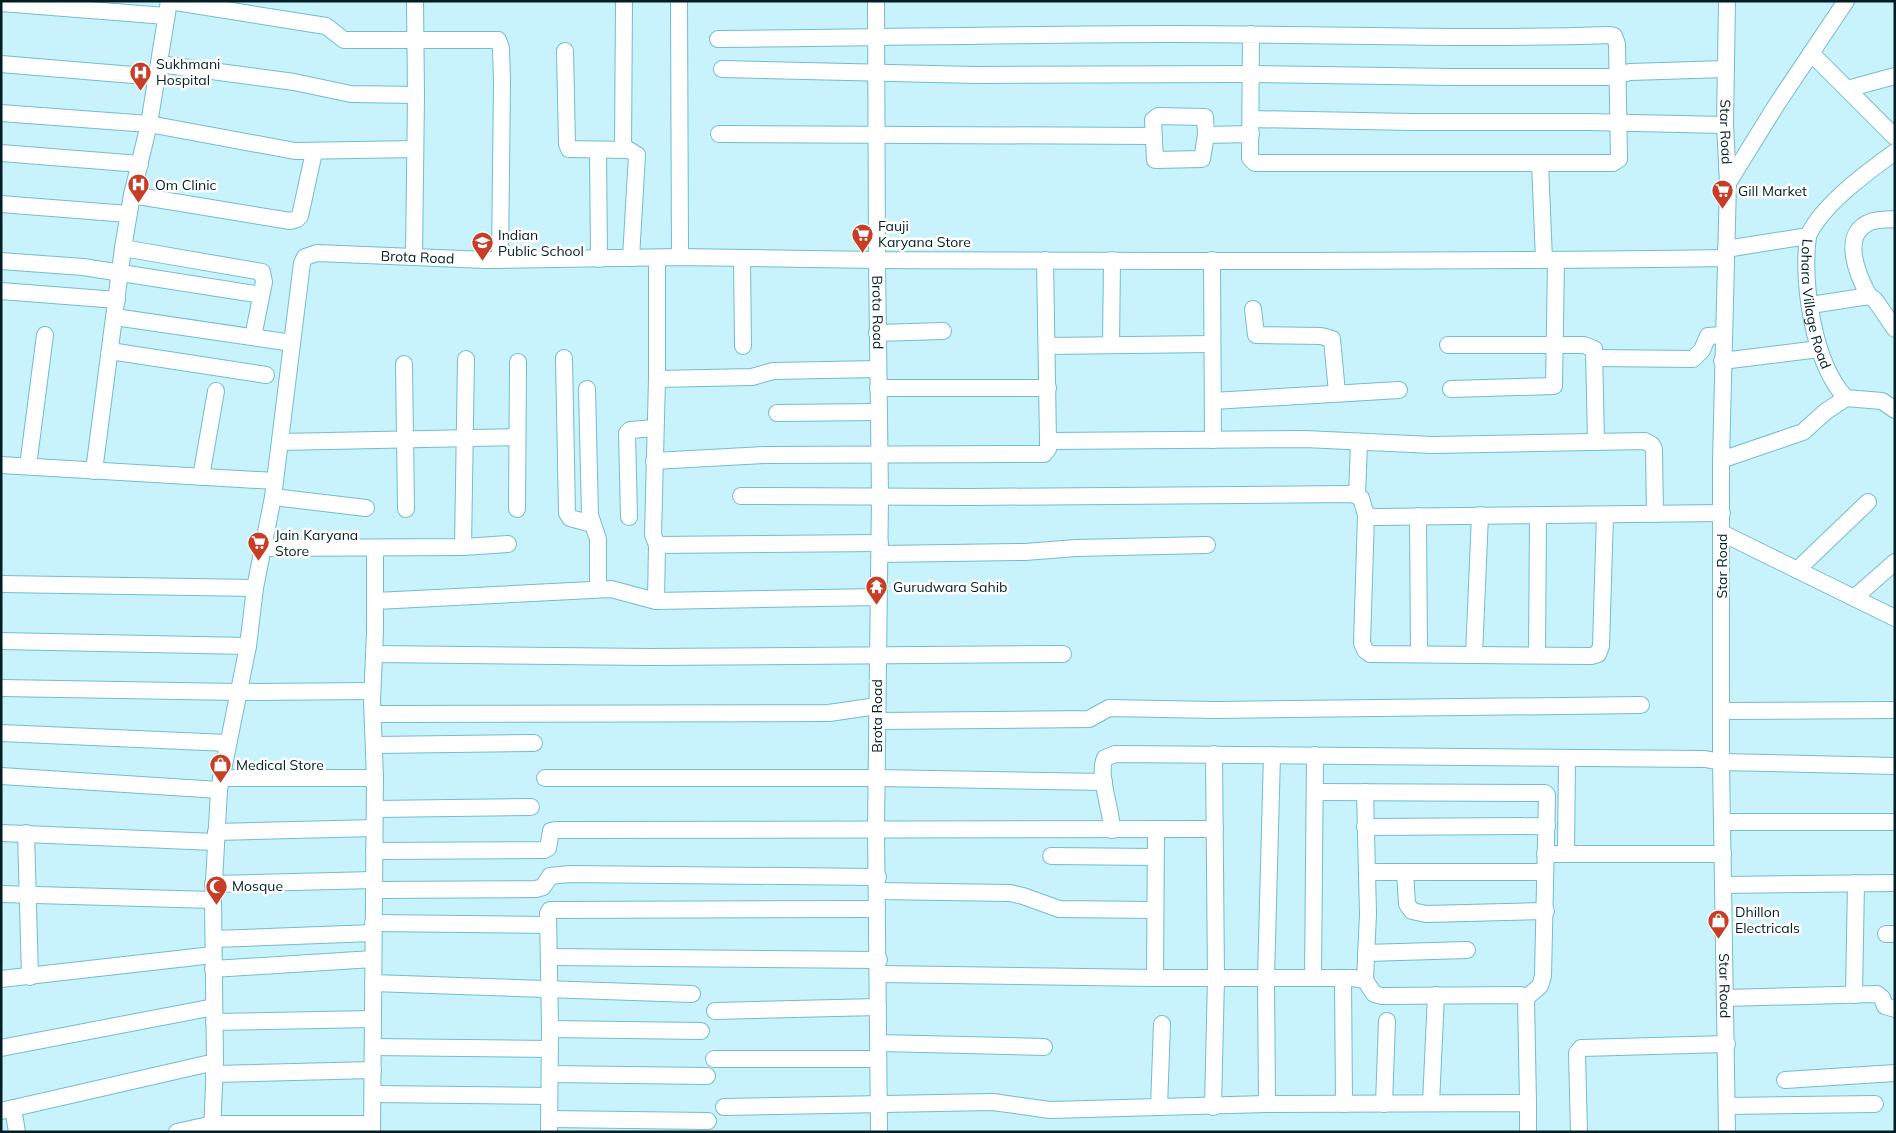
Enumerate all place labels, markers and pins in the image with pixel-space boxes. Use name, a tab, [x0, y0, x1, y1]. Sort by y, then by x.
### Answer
place label: Sukhmani Hospital	[156, 55, 220, 89]
hospital icon: Sukhmani Hospital	[128, 60, 152, 91]
hospital icon: Om Clinic	[127, 173, 151, 204]
place label: Om Clinic	[155, 176, 217, 194]
supermarket icon: Gill Market	[1710, 179, 1734, 210]
place label: Gill Market	[1738, 182, 1807, 200]
place label: Fauji Karyana Store	[878, 217, 971, 251]
supermarket icon: Fauji Karyana Store	[850, 222, 874, 253]
place label: Indian Public School	[498, 226, 584, 260]
school or university icon: Indian Public School	[470, 231, 494, 262]
place label: Jain Karyana Store	[275, 526, 358, 560]
supermarket icon: Jain Karyana Store	[247, 531, 271, 562]
temple icon: Gurudwara Sahib	[865, 575, 889, 606]
place label: Gurudwara Sahib	[893, 578, 1007, 596]
shop icon: Medical Store	[208, 753, 232, 784]
place label: Medical Store	[236, 756, 324, 774]
mosque icon: Mosque	[204, 874, 228, 905]
place label: Mosque	[232, 877, 283, 895]
place label: Dhillon Electricals	[1735, 903, 1800, 937]
shop icon: Dhillon Electricals	[1707, 908, 1731, 939]

